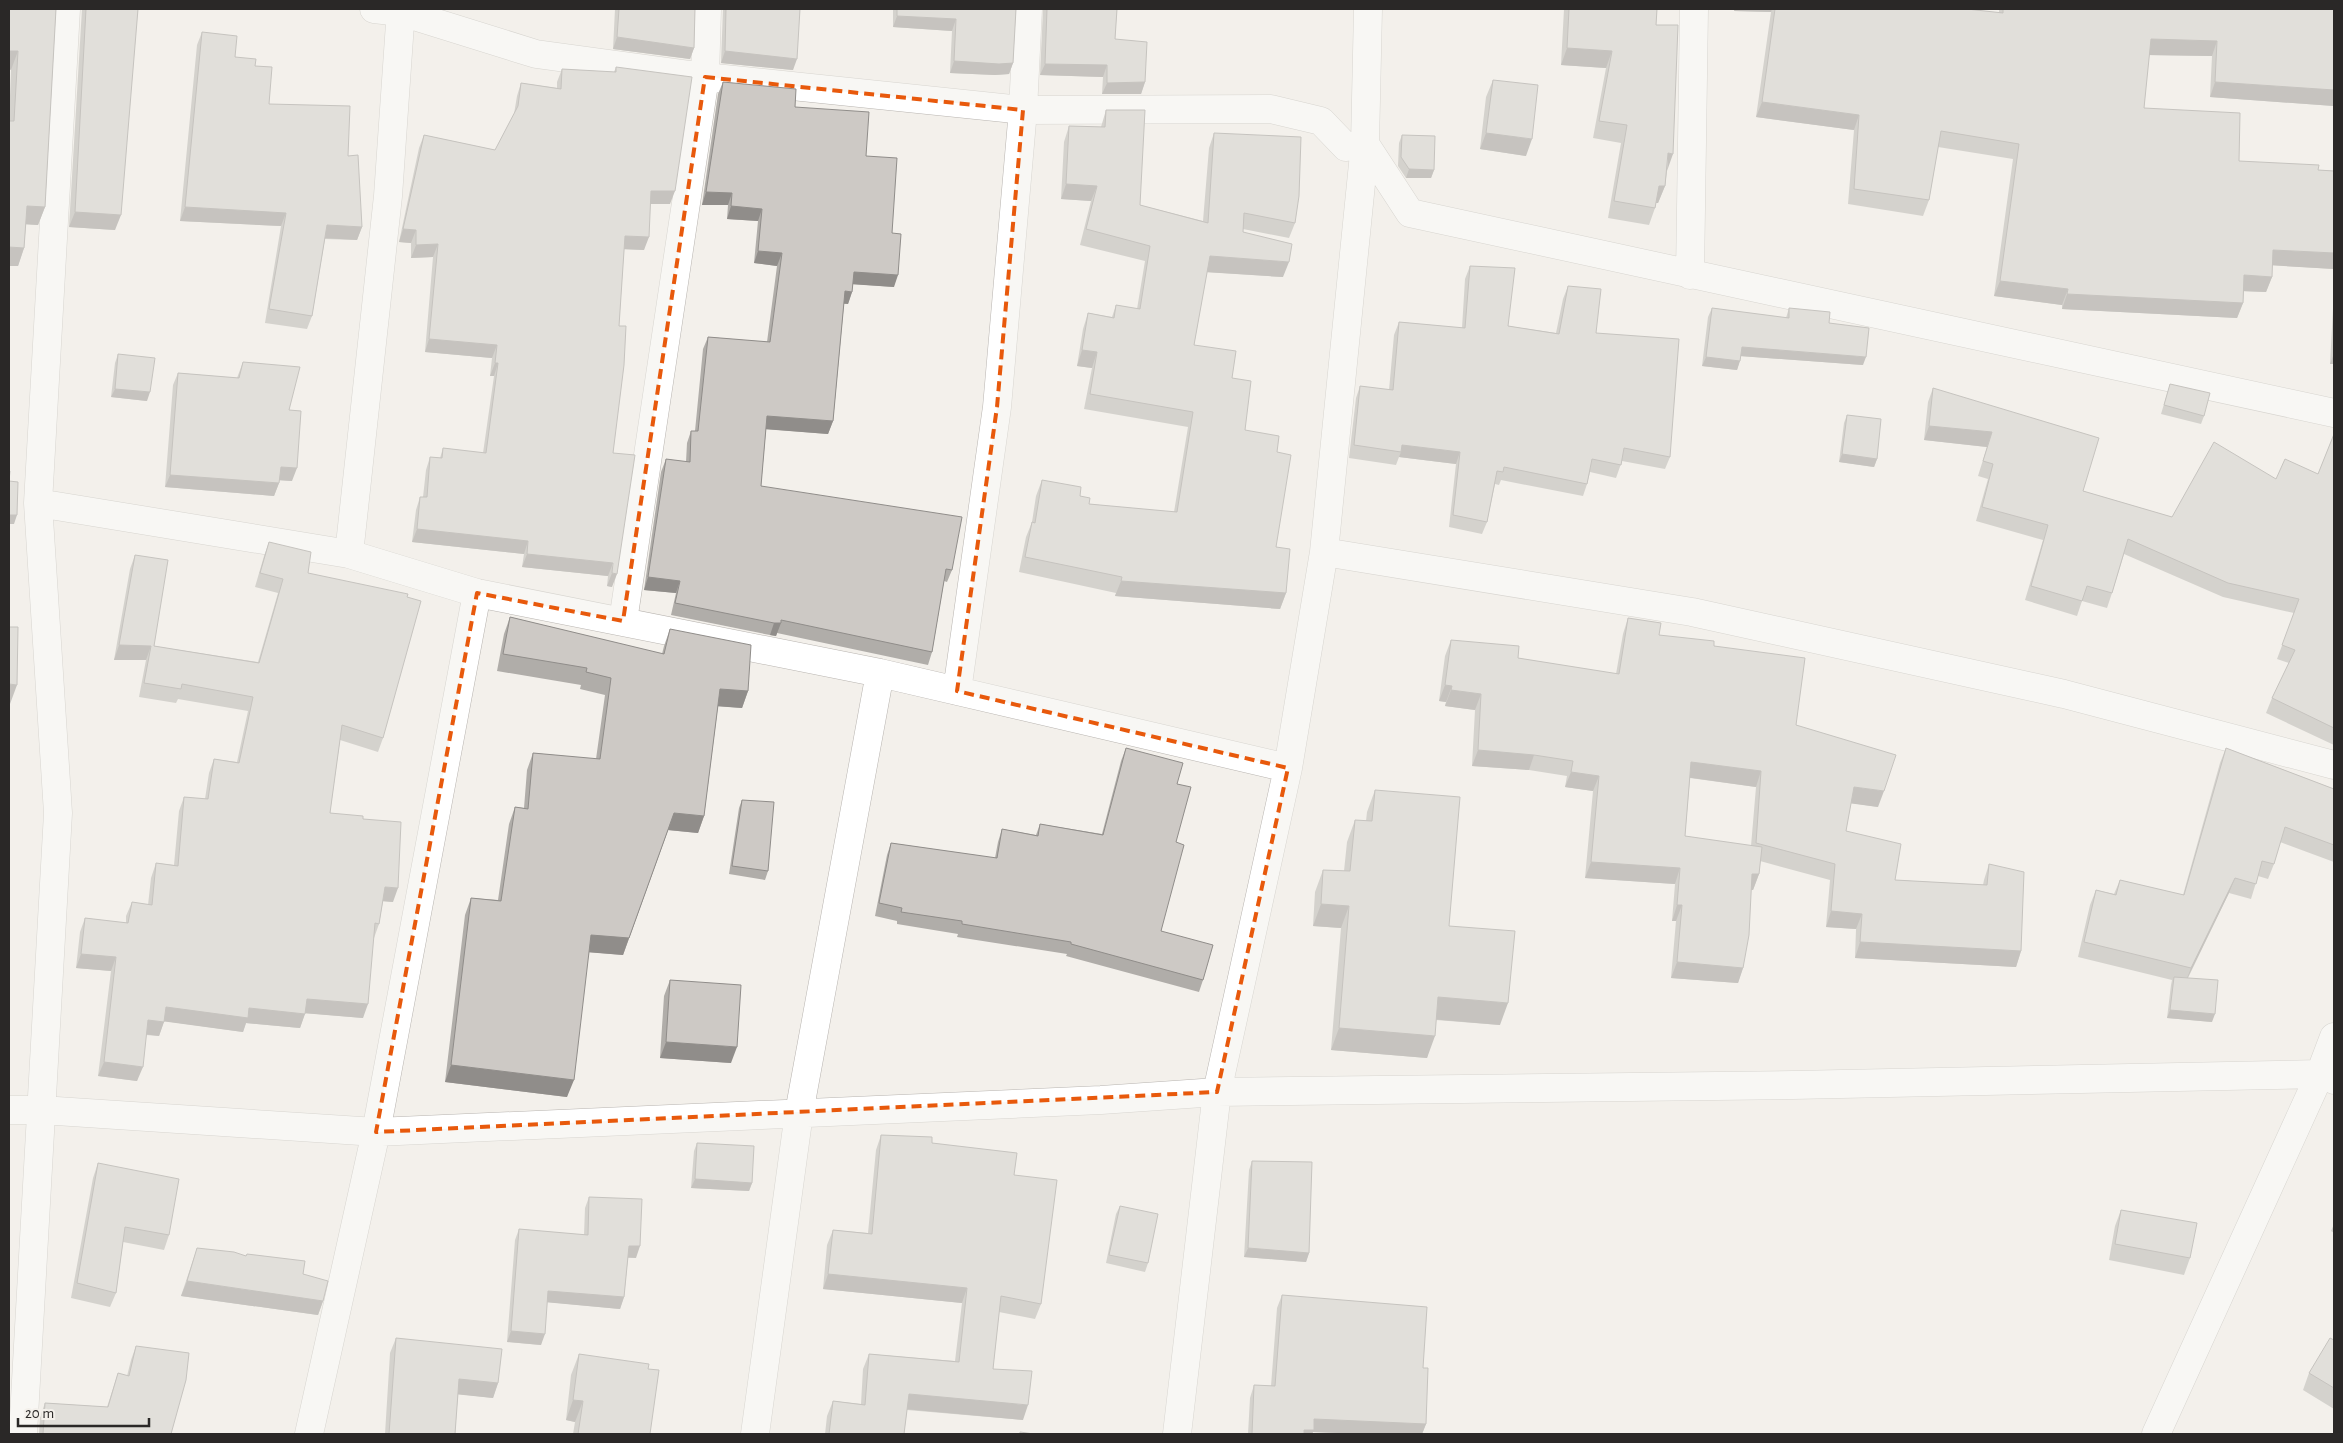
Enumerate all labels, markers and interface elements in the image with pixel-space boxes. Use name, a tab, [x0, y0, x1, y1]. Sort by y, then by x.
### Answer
scale bar	[18, 1396, 149, 1428]
text: 20 m	[25, 1406, 54, 1421]

